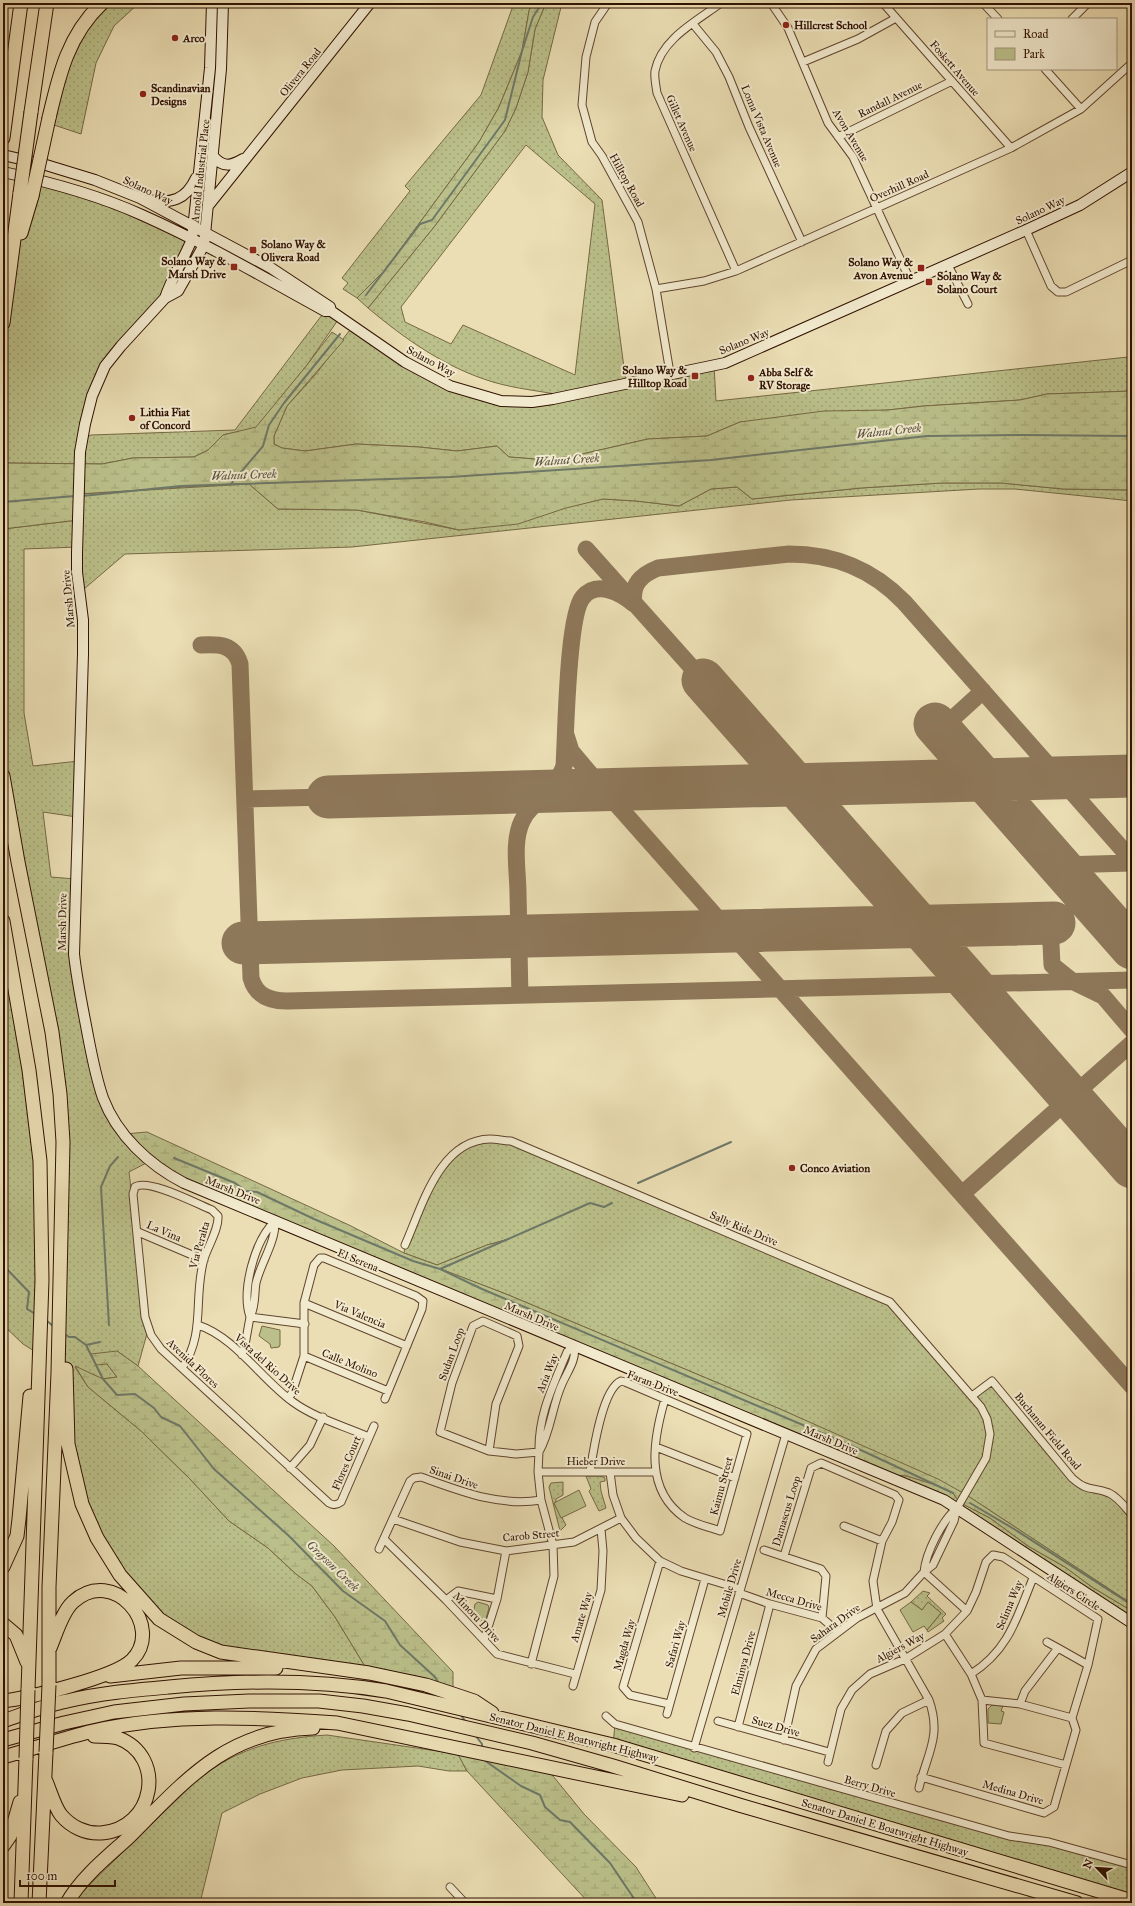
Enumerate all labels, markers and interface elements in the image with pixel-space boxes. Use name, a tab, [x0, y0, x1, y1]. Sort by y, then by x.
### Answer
legend	[987, 18, 1117, 70]
place label: Hillcrest School	[794, 19, 868, 32]
marker: Hillcrest School	[781, 20, 791, 30]
text: Road	[1023, 27, 1049, 41]
place label: Arco	[182, 32, 205, 45]
marker: Arco	[170, 33, 180, 43]
street label: Foskett Avenue	[927, 38, 983, 99]
street label: Olivera Road	[277, 45, 324, 99]
text: Park	[1023, 47, 1045, 61]
street label: Randall Avenue	[856, 78, 925, 121]
place label: Scandinavian Designs	[151, 82, 211, 108]
street label: Loma Vista Avenue	[738, 83, 785, 170]
marker: Scandinavian Designs	[138, 89, 148, 99]
street label: Gillet Avenue	[663, 93, 700, 154]
street label: Avon Avenue	[829, 106, 872, 164]
street label: Arnold Industrial Place	[188, 118, 212, 225]
street label: Hilltop Road	[607, 151, 647, 210]
street label: Overhill Road	[868, 168, 931, 205]
street label: Solano Way	[121, 173, 175, 208]
street label: Solano Way	[1013, 193, 1068, 228]
place label: Solano Way & Olivera Road	[261, 238, 326, 264]
marker: Solano Way & Olivera Road	[248, 245, 258, 255]
place label: Solano Way & Marsh Drive	[161, 255, 227, 281]
place label: Solano Way & Avon Avenue	[848, 256, 914, 282]
marker: Solano Way & Marsh Drive	[229, 262, 239, 272]
marker: Solano Way & Avon Avenue	[916, 263, 926, 273]
place label: Solano Way & Solano Court	[937, 270, 1002, 296]
marker: Solano Way & Solano Court	[924, 277, 934, 287]
street label: Solano Way	[717, 325, 772, 357]
street label: Solano Way	[404, 343, 458, 380]
place label: Solano Way & Hilltop Road	[622, 364, 688, 391]
place label: Abba Self & RV Storage	[758, 366, 814, 392]
marker: Solano Way & Hilltop Road	[690, 371, 700, 381]
marker: Abba Self & RV Storage	[746, 373, 756, 383]
place label: Lithia Fiat of Concord	[140, 406, 191, 432]
marker: Lithia Fiat of Concord	[127, 413, 137, 423]
water label: Walnut Creek	[856, 421, 923, 441]
water label: Walnut Creek	[534, 451, 601, 469]
water label: Walnut Creek	[211, 467, 278, 483]
street label: Marsh Drive	[59, 569, 78, 628]
street label: Marsh Drive	[55, 892, 70, 951]
place label: Conco Aviation	[800, 1162, 870, 1175]
marker: Conco Aviation	[787, 1163, 797, 1173]
street label: Marsh Drive	[203, 1174, 263, 1208]
street label: Sally Ride Drive	[708, 1208, 780, 1249]
street label: La Vina	[145, 1218, 183, 1245]
street label: Via Peralta	[186, 1220, 213, 1271]
street label: El Serena	[335, 1246, 381, 1275]
street label: Via Valencia	[331, 1297, 388, 1331]
street label: Marsh Drive	[503, 1299, 561, 1334]
street label: Sudan Loop	[436, 1325, 467, 1383]
street label: Vista del Rio Drive	[231, 1330, 304, 1398]
street label: Avenida Flores	[163, 1335, 221, 1391]
street label: Calle Molino	[320, 1346, 380, 1381]
street label: Aria Way	[533, 1351, 562, 1396]
street label: Faran Drive	[625, 1368, 681, 1399]
street label: Buchanan Field Road	[1012, 1390, 1084, 1473]
street label: Marsh Drive	[802, 1423, 860, 1458]
street label: Flores Court	[329, 1434, 364, 1492]
street label: Hieber Drive	[567, 1455, 626, 1468]
street label: Kaimu Street	[707, 1455, 736, 1517]
street label: Sinai Drive	[428, 1463, 480, 1492]
street label: Damascus Loop	[770, 1474, 804, 1548]
street label: Carob Street	[502, 1527, 560, 1544]
water label: Grayson Creek	[304, 1538, 363, 1595]
street label: Mobile Drive	[715, 1557, 744, 1619]
street label: Algiers Circle	[1044, 1569, 1103, 1614]
street label: Selima Way	[993, 1578, 1026, 1632]
street label: Mecca Drive	[764, 1585, 824, 1614]
street label: Minoru Drive	[450, 1590, 503, 1645]
street label: Amate Way	[567, 1590, 596, 1645]
street label: Sahara Drive	[808, 1601, 863, 1646]
street label: Magda Way	[611, 1617, 638, 1673]
street label: Safari Way	[663, 1618, 689, 1669]
street label: Elminya Drive	[729, 1629, 758, 1697]
street label: Algiers Way	[873, 1629, 927, 1666]
street label: Senator Daniel E Boatwright Highway	[488, 1710, 661, 1765]
street label: Suez Drive	[750, 1713, 802, 1740]
street label: Berry Drive	[843, 1773, 898, 1800]
street label: Medina Drive	[981, 1778, 1045, 1807]
street label: Senator Daniel E Boatwright Highway	[800, 1796, 971, 1859]
north arrow	[1077, 1848, 1117, 1888]
text: N	[1081, 1856, 1097, 1871]
scale bar	[20, 1862, 115, 1888]
text: 100 m	[26, 1869, 57, 1883]

